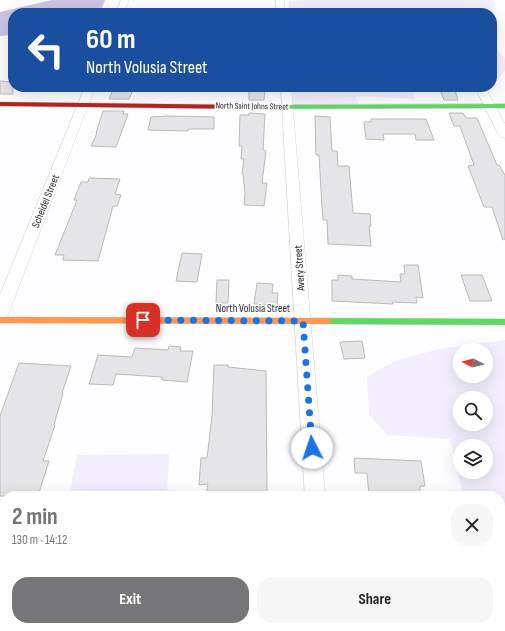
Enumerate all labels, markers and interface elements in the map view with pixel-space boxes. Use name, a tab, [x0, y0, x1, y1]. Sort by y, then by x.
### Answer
text: 60 m	[86, 23, 135, 56]
icon: left	[20, 24, 72, 76]
text: North Volusia Street	[86, 57, 208, 78]
street label: North Saint Johns Street	[215, 100, 289, 113]
street label: Scheidel Street	[29, 172, 62, 230]
street label: Avery Street	[291, 244, 308, 292]
street label: North Volusia Street	[216, 302, 291, 315]
pin	[126, 303, 160, 337]
icon: arrive	[132, 309, 154, 331]
north arrow	[453, 343, 493, 383]
map controls	[453, 343, 493, 479]
button: search	[453, 391, 493, 431]
position arrow	[291, 427, 333, 469]
button: layers	[453, 439, 493, 479]
text: 2 min	[12, 502, 58, 531]
button: close	[451, 504, 493, 546]
text: 130 m · 14:12	[12, 532, 67, 548]
button: Exit	[12, 577, 249, 623]
button: Share	[257, 577, 493, 623]

